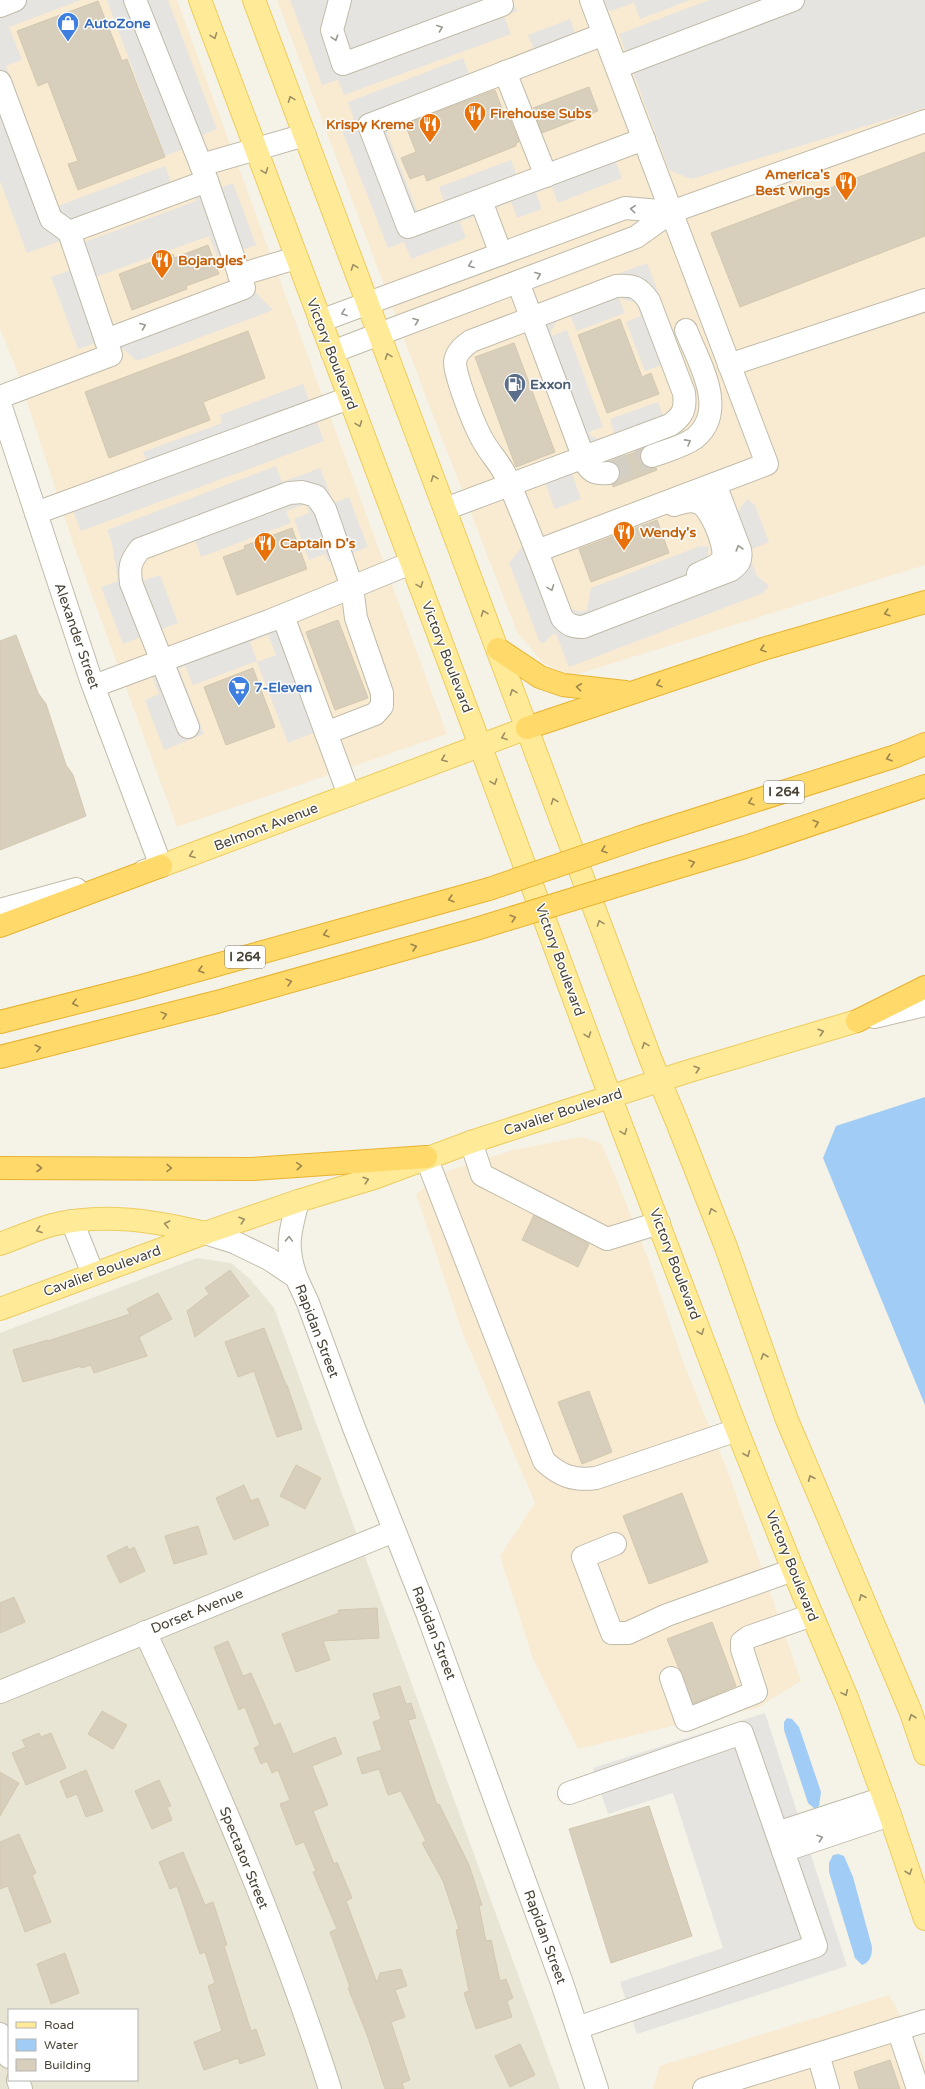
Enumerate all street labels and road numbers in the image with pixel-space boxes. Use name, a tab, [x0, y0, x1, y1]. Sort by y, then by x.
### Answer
street label: Victory Boulevard	[303, 296, 361, 412]
street label: Alexander Street	[51, 581, 103, 692]
street label: Victory Boulevard	[418, 599, 476, 715]
road number: I 264	[764, 781, 804, 803]
street label: Belmont Avenue	[212, 799, 320, 855]
street label: Victory Boulevard	[532, 902, 588, 1018]
road number: I 264	[225, 946, 265, 968]
street label: Cavalier Boulevard	[502, 1085, 624, 1139]
street label: Victory Boulevard	[646, 1206, 704, 1322]
street label: Cavalier Boulevard	[41, 1242, 163, 1300]
street label: Rapidan Street	[291, 1282, 343, 1381]
street label: Victory Boulevard	[762, 1508, 822, 1624]
street label: Rapidan Street	[408, 1584, 460, 1683]
street label: Dorset Avenue	[148, 1585, 246, 1637]
street label: Spectator Street	[216, 1804, 272, 1912]
street label: Rapidan Street	[520, 1888, 570, 1987]

